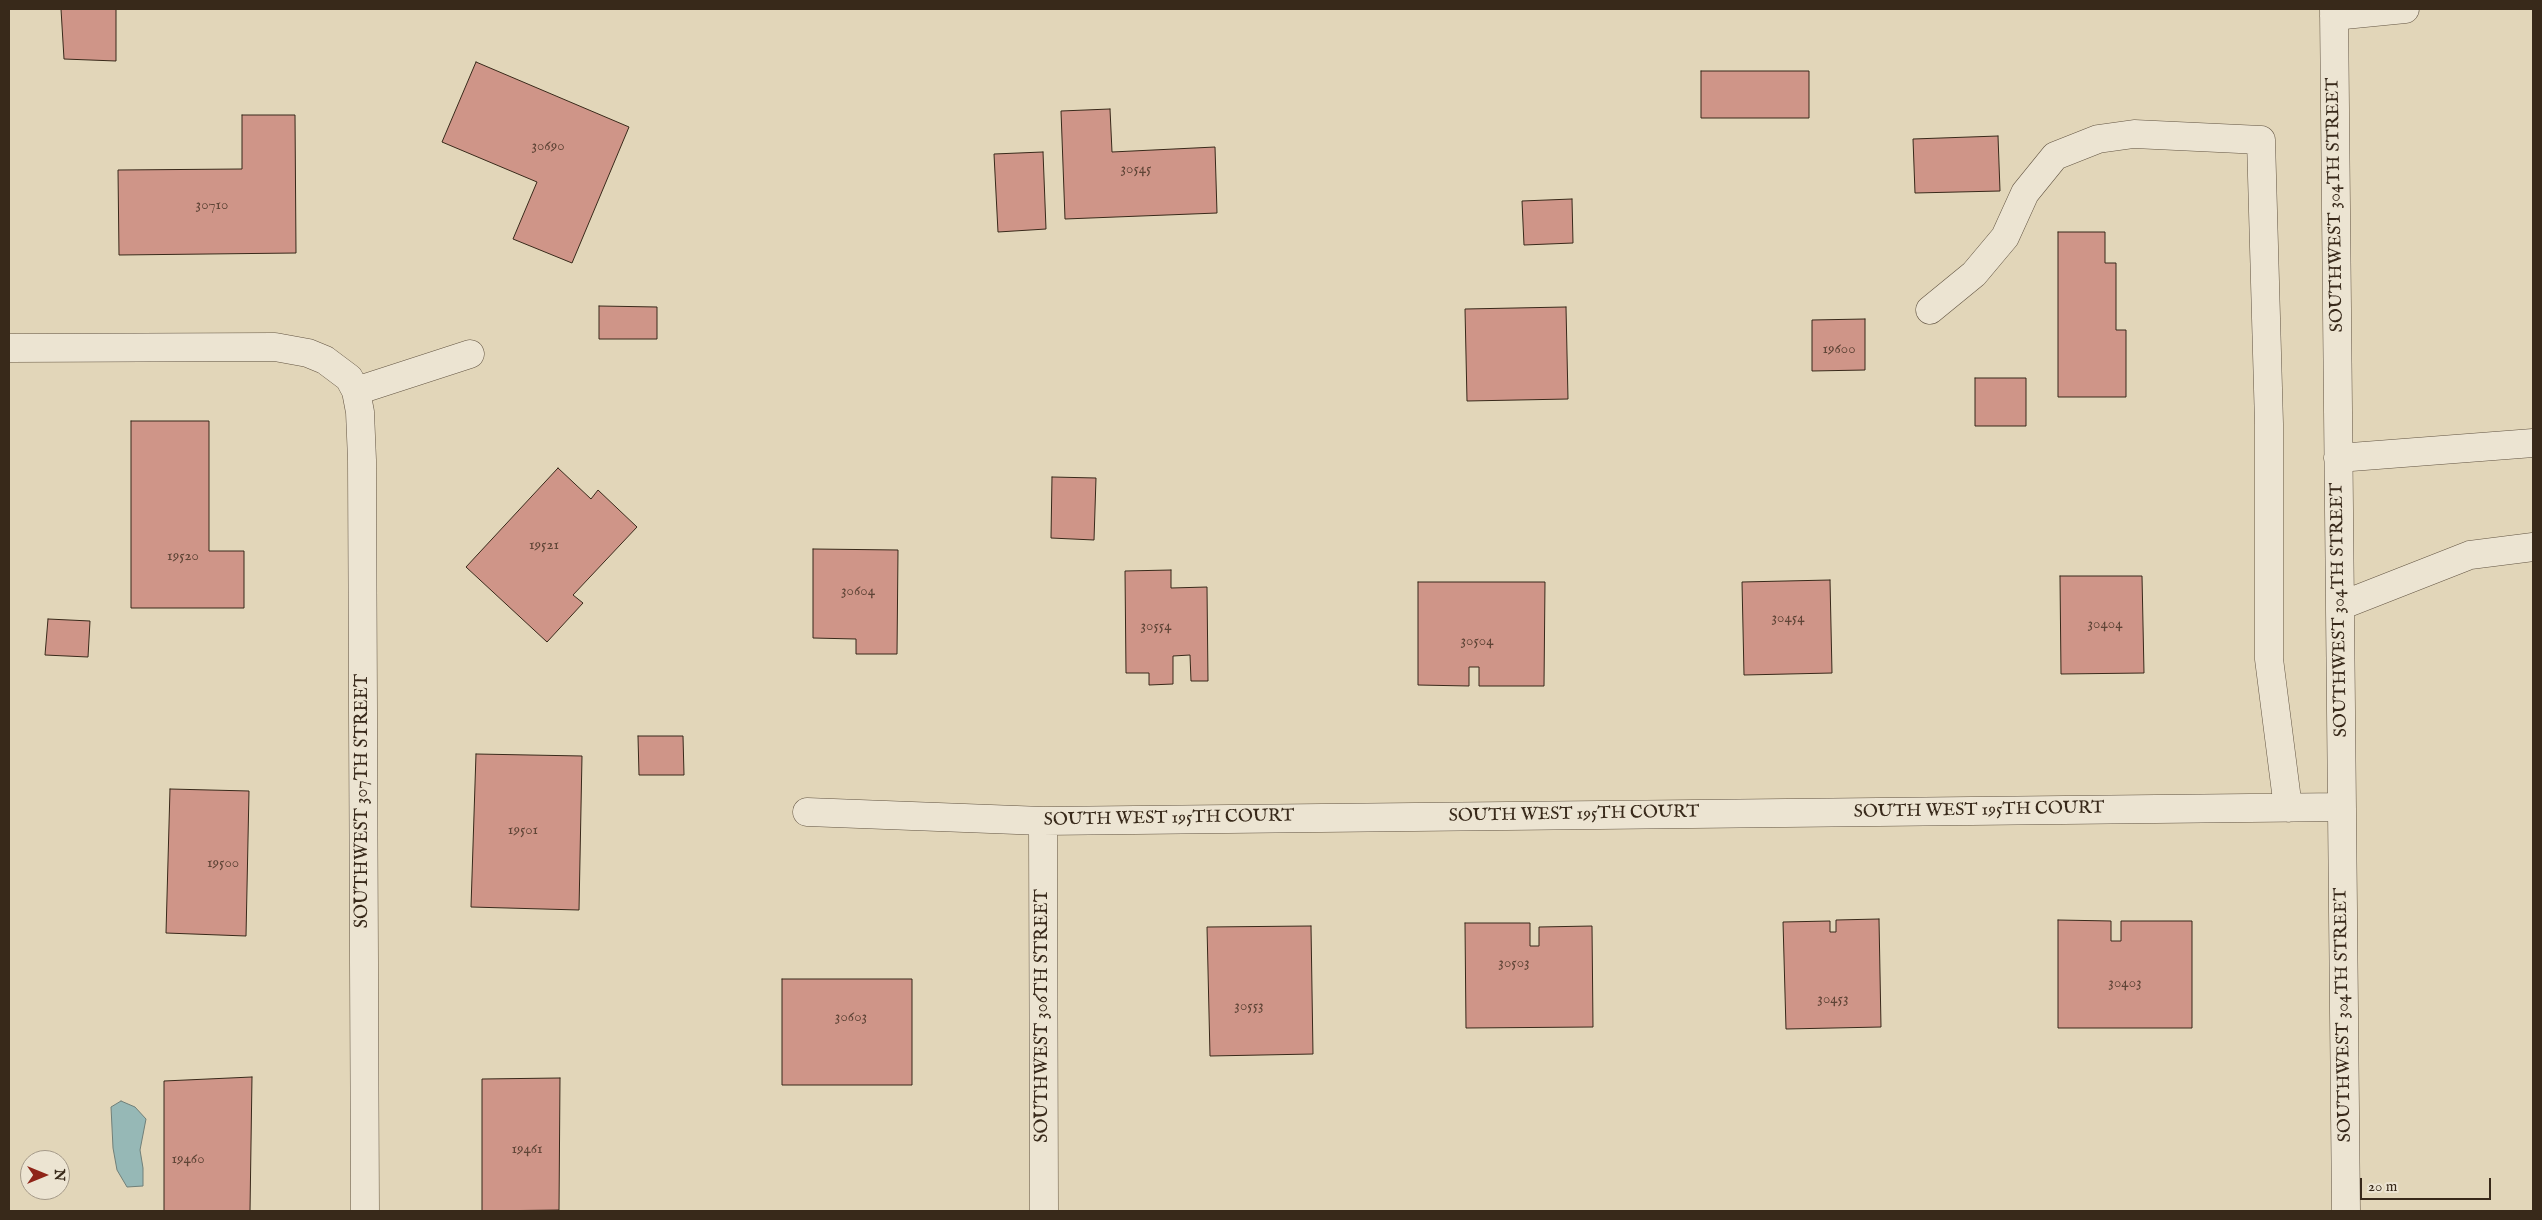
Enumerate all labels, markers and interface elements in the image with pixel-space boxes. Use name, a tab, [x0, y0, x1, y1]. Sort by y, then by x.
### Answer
street label: SOUTHWEST 304TH STREET	[2323, 77, 2349, 333]
house number: 30690	[531, 138, 565, 156]
house number: 30545	[1120, 161, 1152, 179]
house number: 30710	[196, 197, 228, 215]
house number: 19600	[1822, 341, 1856, 359]
street label: SOUTHWEST 304TH STREET	[2327, 482, 2353, 738]
house number: 19521	[529, 537, 559, 555]
house number: 19520	[167, 548, 199, 566]
house number: 30604	[841, 583, 875, 601]
house number: 30454	[1772, 610, 1804, 628]
house number: 30404	[2087, 616, 2123, 634]
house number: 30554	[1140, 618, 1172, 636]
house number: 30504	[1460, 633, 1494, 651]
street label: SOUTHWEST 307TH STREET	[352, 674, 374, 928]
street label: SOUTH WEST 195TH COURT	[1854, 798, 2104, 824]
street label: SOUTH WEST 195TH COURT	[1449, 802, 1699, 828]
street label: SOUTH WEST 195TH COURT	[1044, 806, 1294, 832]
house number: 19501	[508, 822, 538, 840]
house number: 19500	[207, 855, 239, 873]
street label: SOUTHWEST 304TH STREET	[2331, 887, 2357, 1143]
street label: SOUTHWEST 306TH STREET	[1032, 889, 1054, 1143]
house number: 30503	[1498, 955, 1530, 973]
house number: 30403	[2108, 975, 2142, 993]
house number: 30453	[1817, 991, 1849, 1009]
house number: 30553	[1234, 998, 1264, 1016]
house number: 30603	[835, 1009, 867, 1027]
house number: 19461	[511, 1141, 543, 1159]
north arrow	[20, 1150, 70, 1200]
house number: 19460	[171, 1151, 205, 1169]
scale bar	[2362, 1168, 2493, 1200]
text: N	[50, 1169, 68, 1181]
text: 20 m	[2368, 1177, 2397, 1196]

